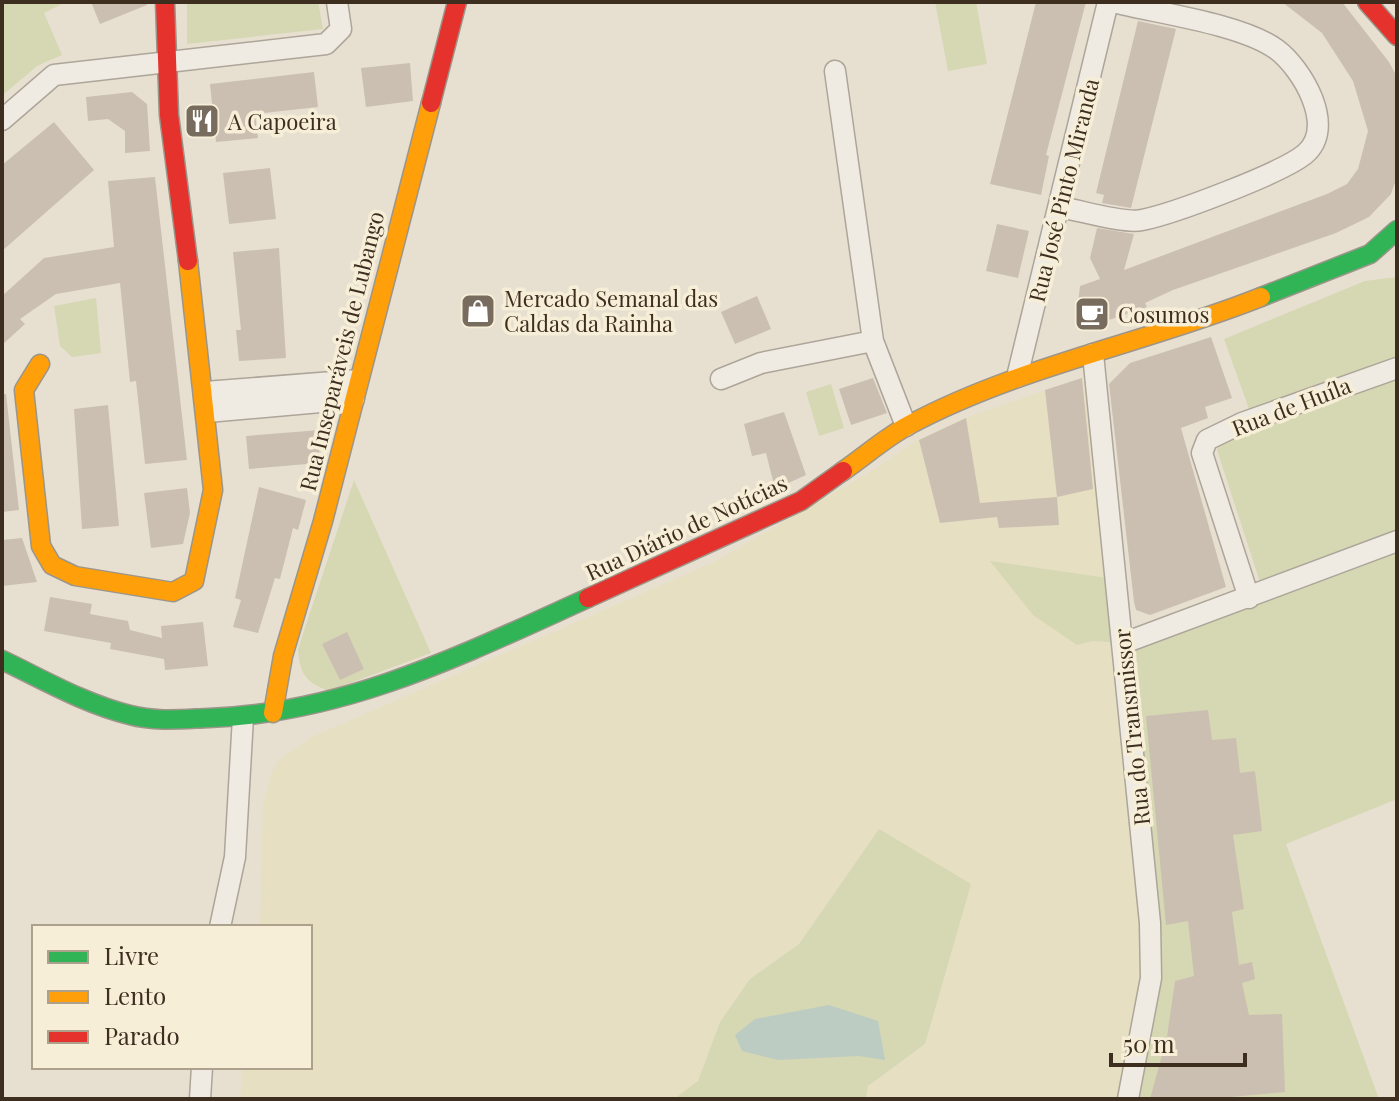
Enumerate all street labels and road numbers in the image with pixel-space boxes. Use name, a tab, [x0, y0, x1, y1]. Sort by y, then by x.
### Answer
street label: Rua José Pinto Miranda	[1021, 75, 1105, 305]
street label: Rua Inseparáveis de Lubango	[292, 208, 390, 494]
street label: Rua de Huíla	[1227, 369, 1355, 442]
street label: Rua Diário de Notícias	[580, 467, 792, 587]
street label: Rua do Transmissor	[1106, 627, 1156, 827]

